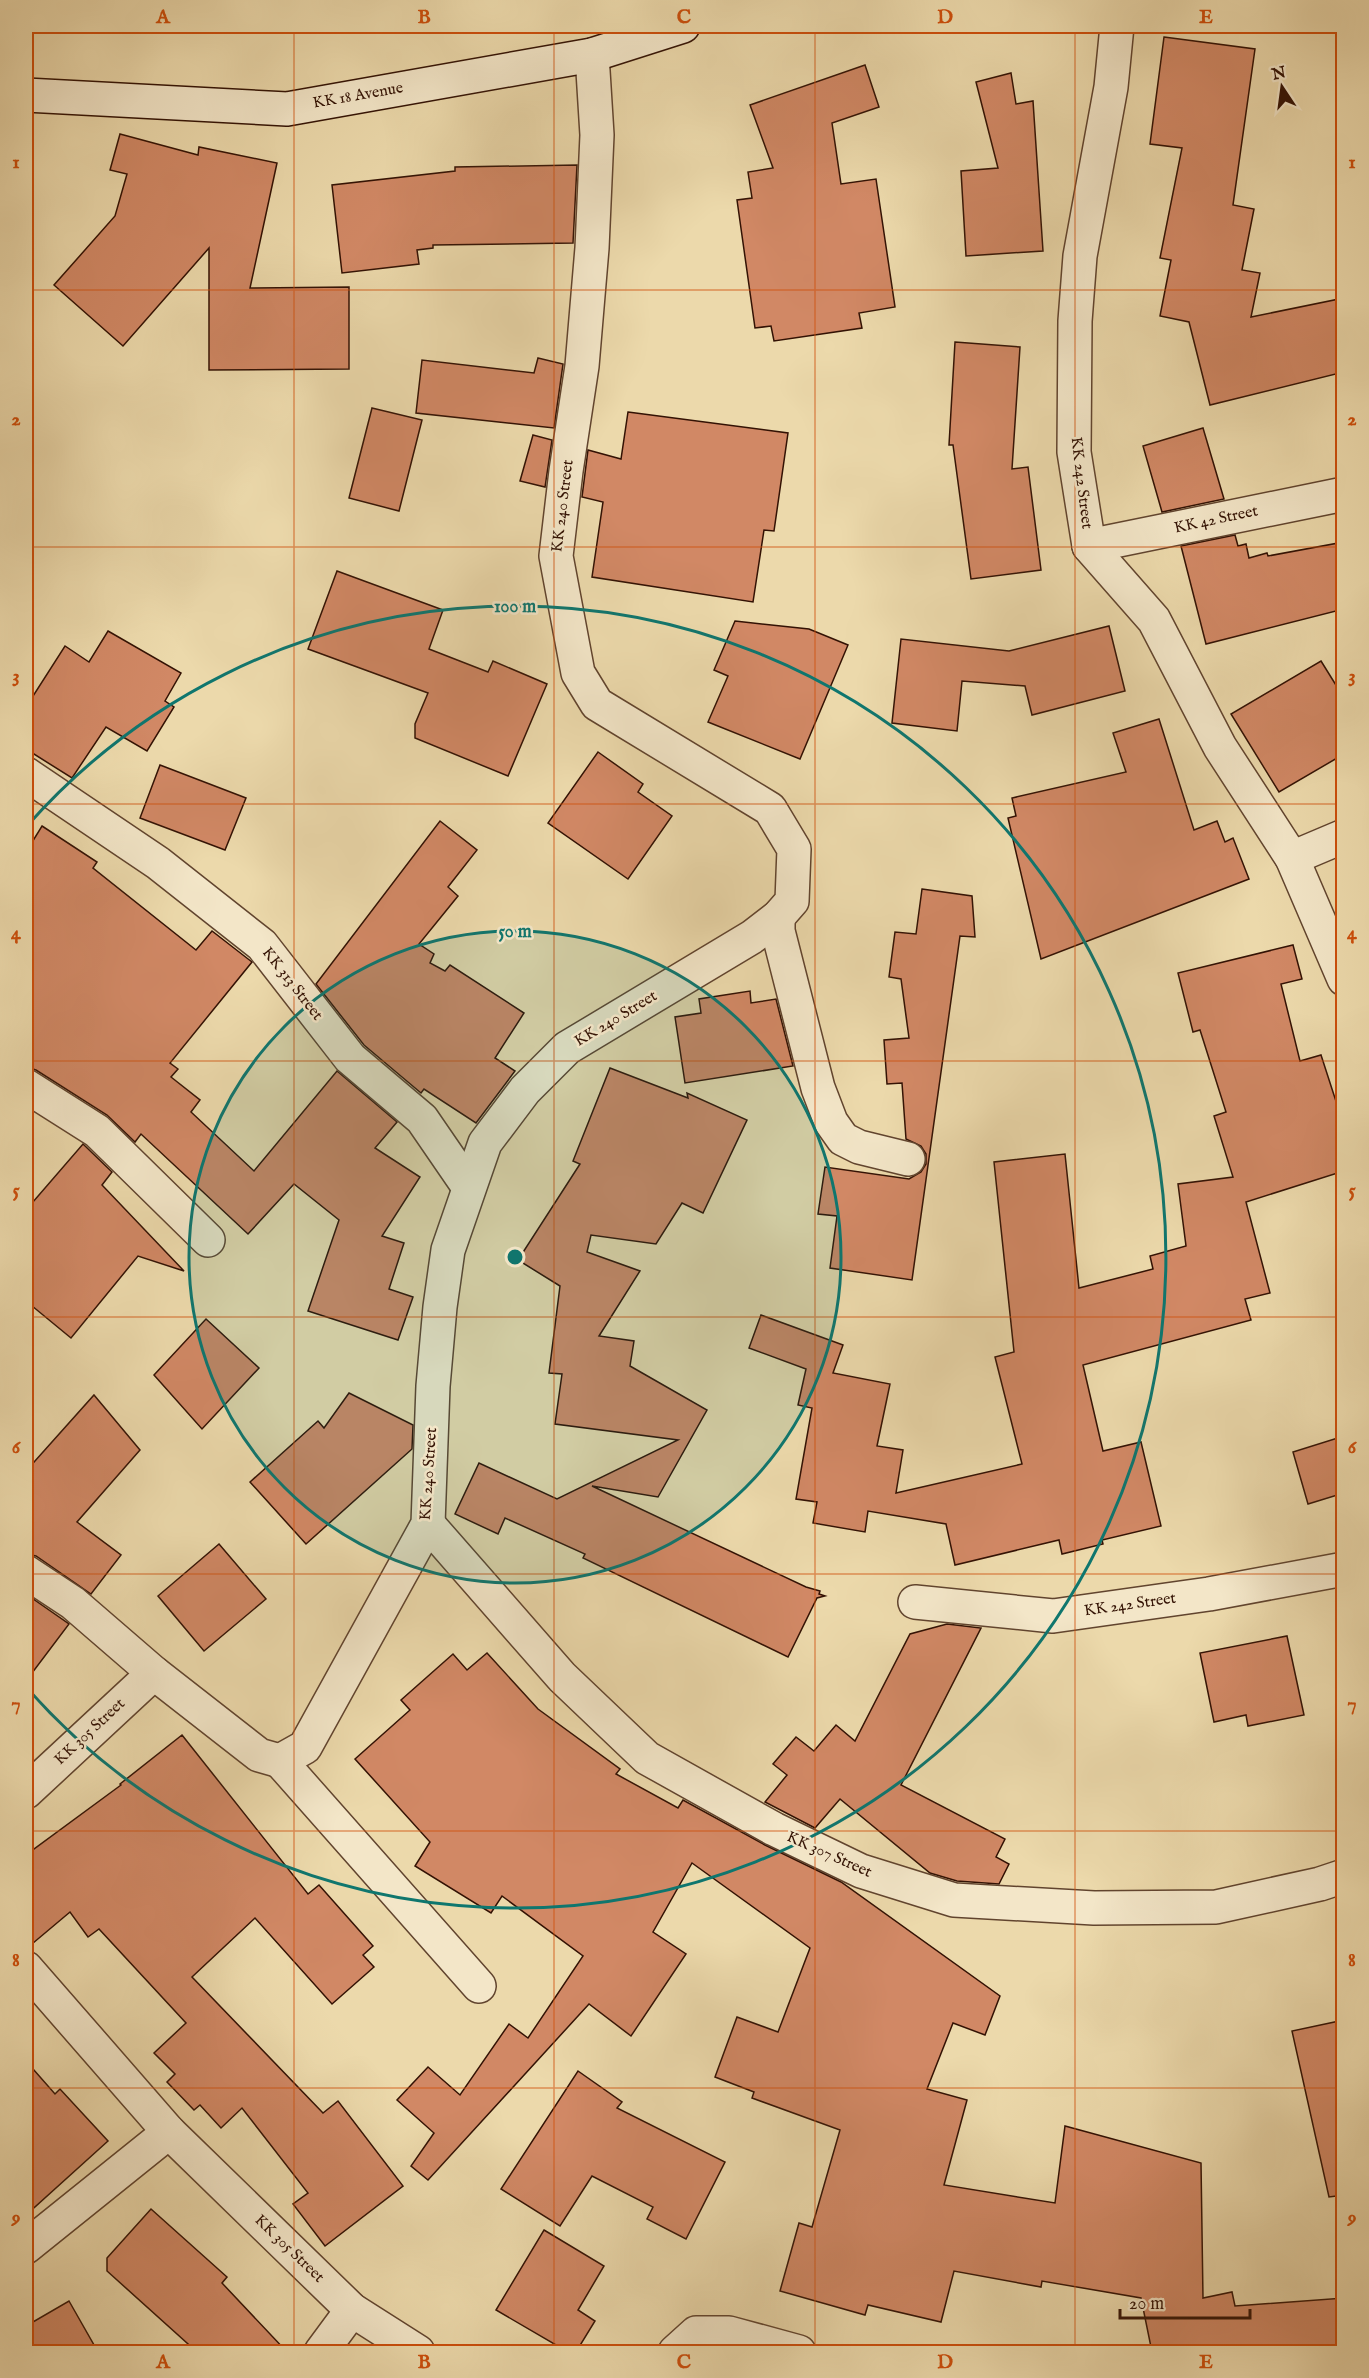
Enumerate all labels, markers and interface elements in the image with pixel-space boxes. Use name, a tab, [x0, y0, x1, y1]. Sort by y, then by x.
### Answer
text: A	[155, 5, 171, 30]
text: B	[417, 5, 431, 30]
text: C	[677, 5, 691, 30]
text: D	[937, 5, 953, 30]
text: E	[1199, 5, 1213, 30]
north arrow	[1252, 57, 1312, 117]
text: N	[1269, 63, 1288, 86]
street label: KK 18 Avenue	[311, 78, 405, 114]
text: 1	[12, 150, 20, 175]
text: 1	[1348, 150, 1356, 175]
text: 2	[11, 407, 21, 432]
text: 2	[1347, 407, 1357, 432]
street label: KK 242 Street	[1065, 436, 1097, 531]
street label: KK 240 Street	[547, 458, 579, 553]
street label: KK 42 Street	[1172, 501, 1260, 539]
text: 100 m	[494, 596, 536, 619]
text: 3	[12, 664, 20, 689]
text: 3	[1348, 664, 1356, 689]
text: 4	[11, 921, 22, 946]
text: 50 m	[498, 921, 532, 944]
text: 4	[1347, 921, 1358, 946]
street label: KK 313 Street	[257, 943, 327, 1025]
street label: KK 240 Street	[571, 986, 661, 1052]
text: 5	[12, 1178, 20, 1203]
text: 5	[1348, 1178, 1356, 1203]
centre of rings	[505, 1247, 525, 1267]
street label: KK 240 Street	[416, 1426, 442, 1521]
text: 6	[12, 1435, 22, 1460]
text: 6	[1348, 1435, 1358, 1460]
street label: KK 242 Street	[1083, 1589, 1178, 1621]
text: 7	[11, 1692, 21, 1717]
text: 7	[1347, 1692, 1357, 1717]
street label: KK 305 Street	[50, 1694, 130, 1770]
street label: KK 307 Street	[783, 1827, 875, 1883]
text: 8	[12, 1948, 20, 1973]
text: 8	[1348, 1948, 1356, 1973]
text: 9	[11, 2205, 21, 2230]
text: 9	[1347, 2205, 1357, 2230]
street label: KK 305 Street	[250, 2211, 329, 2288]
scale bar	[1120, 2282, 1250, 2320]
text: 20 m	[1129, 2293, 1164, 2316]
text: A	[155, 2350, 171, 2375]
text: B	[417, 2350, 431, 2375]
text: C	[677, 2350, 691, 2375]
text: D	[937, 2350, 953, 2375]
text: E	[1199, 2350, 1213, 2375]

